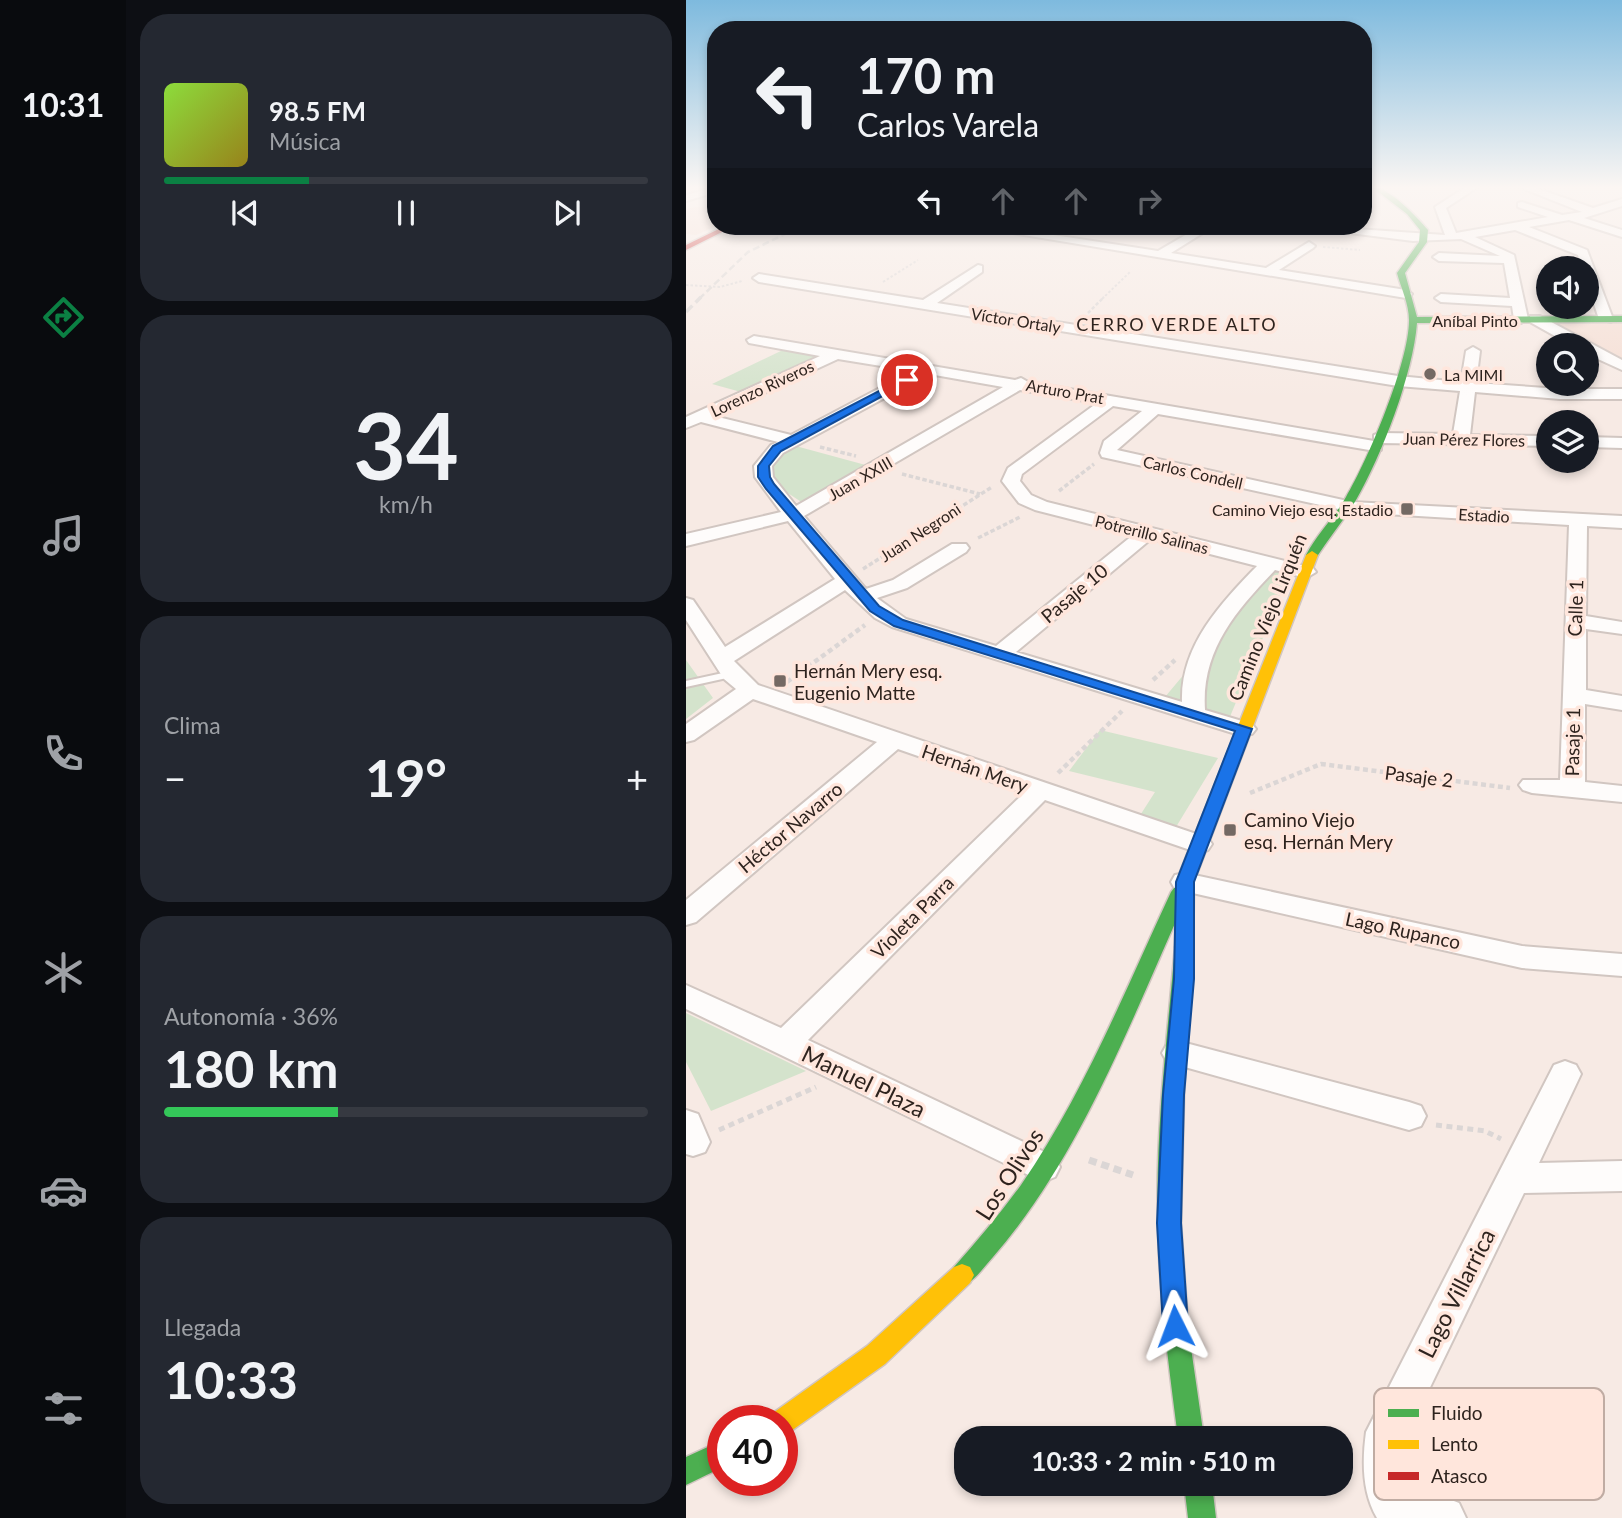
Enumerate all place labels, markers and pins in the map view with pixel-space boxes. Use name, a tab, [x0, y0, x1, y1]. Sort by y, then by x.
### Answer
pin	[877, 350, 937, 410]
place label: La MIMI	[1444, 365, 1503, 384]
marker: La MIMI	[1422, 366, 1438, 382]
place label: Camino Viejo esq. Estadio	[1212, 500, 1393, 519]
marker: Camino Viejo esq. Estadio	[1399, 501, 1415, 517]
place label: Hernán Mery esq. Eugenio Matte	[794, 659, 943, 704]
marker: Hernán Mery esq. Eugenio Matte	[772, 673, 788, 689]
place label: Camino Viejo esq. Hernán Mery	[1244, 808, 1393, 853]
marker: Camino Viejo esq. Hernán Mery	[1222, 822, 1238, 838]

